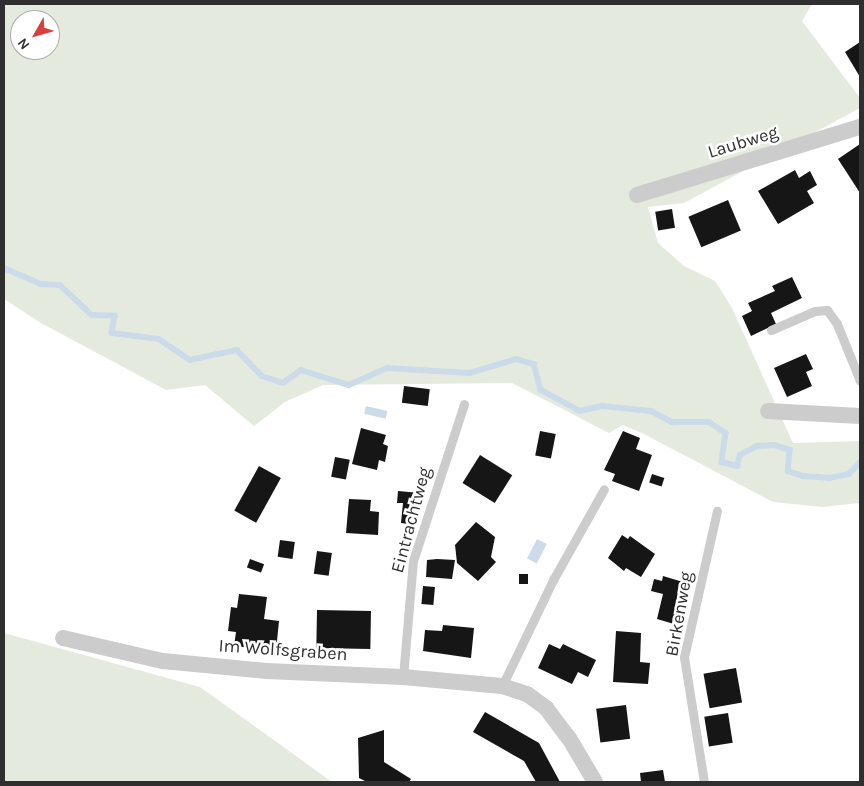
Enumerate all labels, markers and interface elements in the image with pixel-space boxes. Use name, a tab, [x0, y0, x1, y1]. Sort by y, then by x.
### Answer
north arrow	[10, 10, 60, 60]
text: N	[14, 35, 33, 53]
street label: Laubweg	[705, 121, 781, 163]
street label: Eintrachtweg	[386, 465, 436, 575]
street label: Birkenweg	[661, 570, 697, 658]
street label: Im Wolfsgraben	[218, 635, 348, 665]

